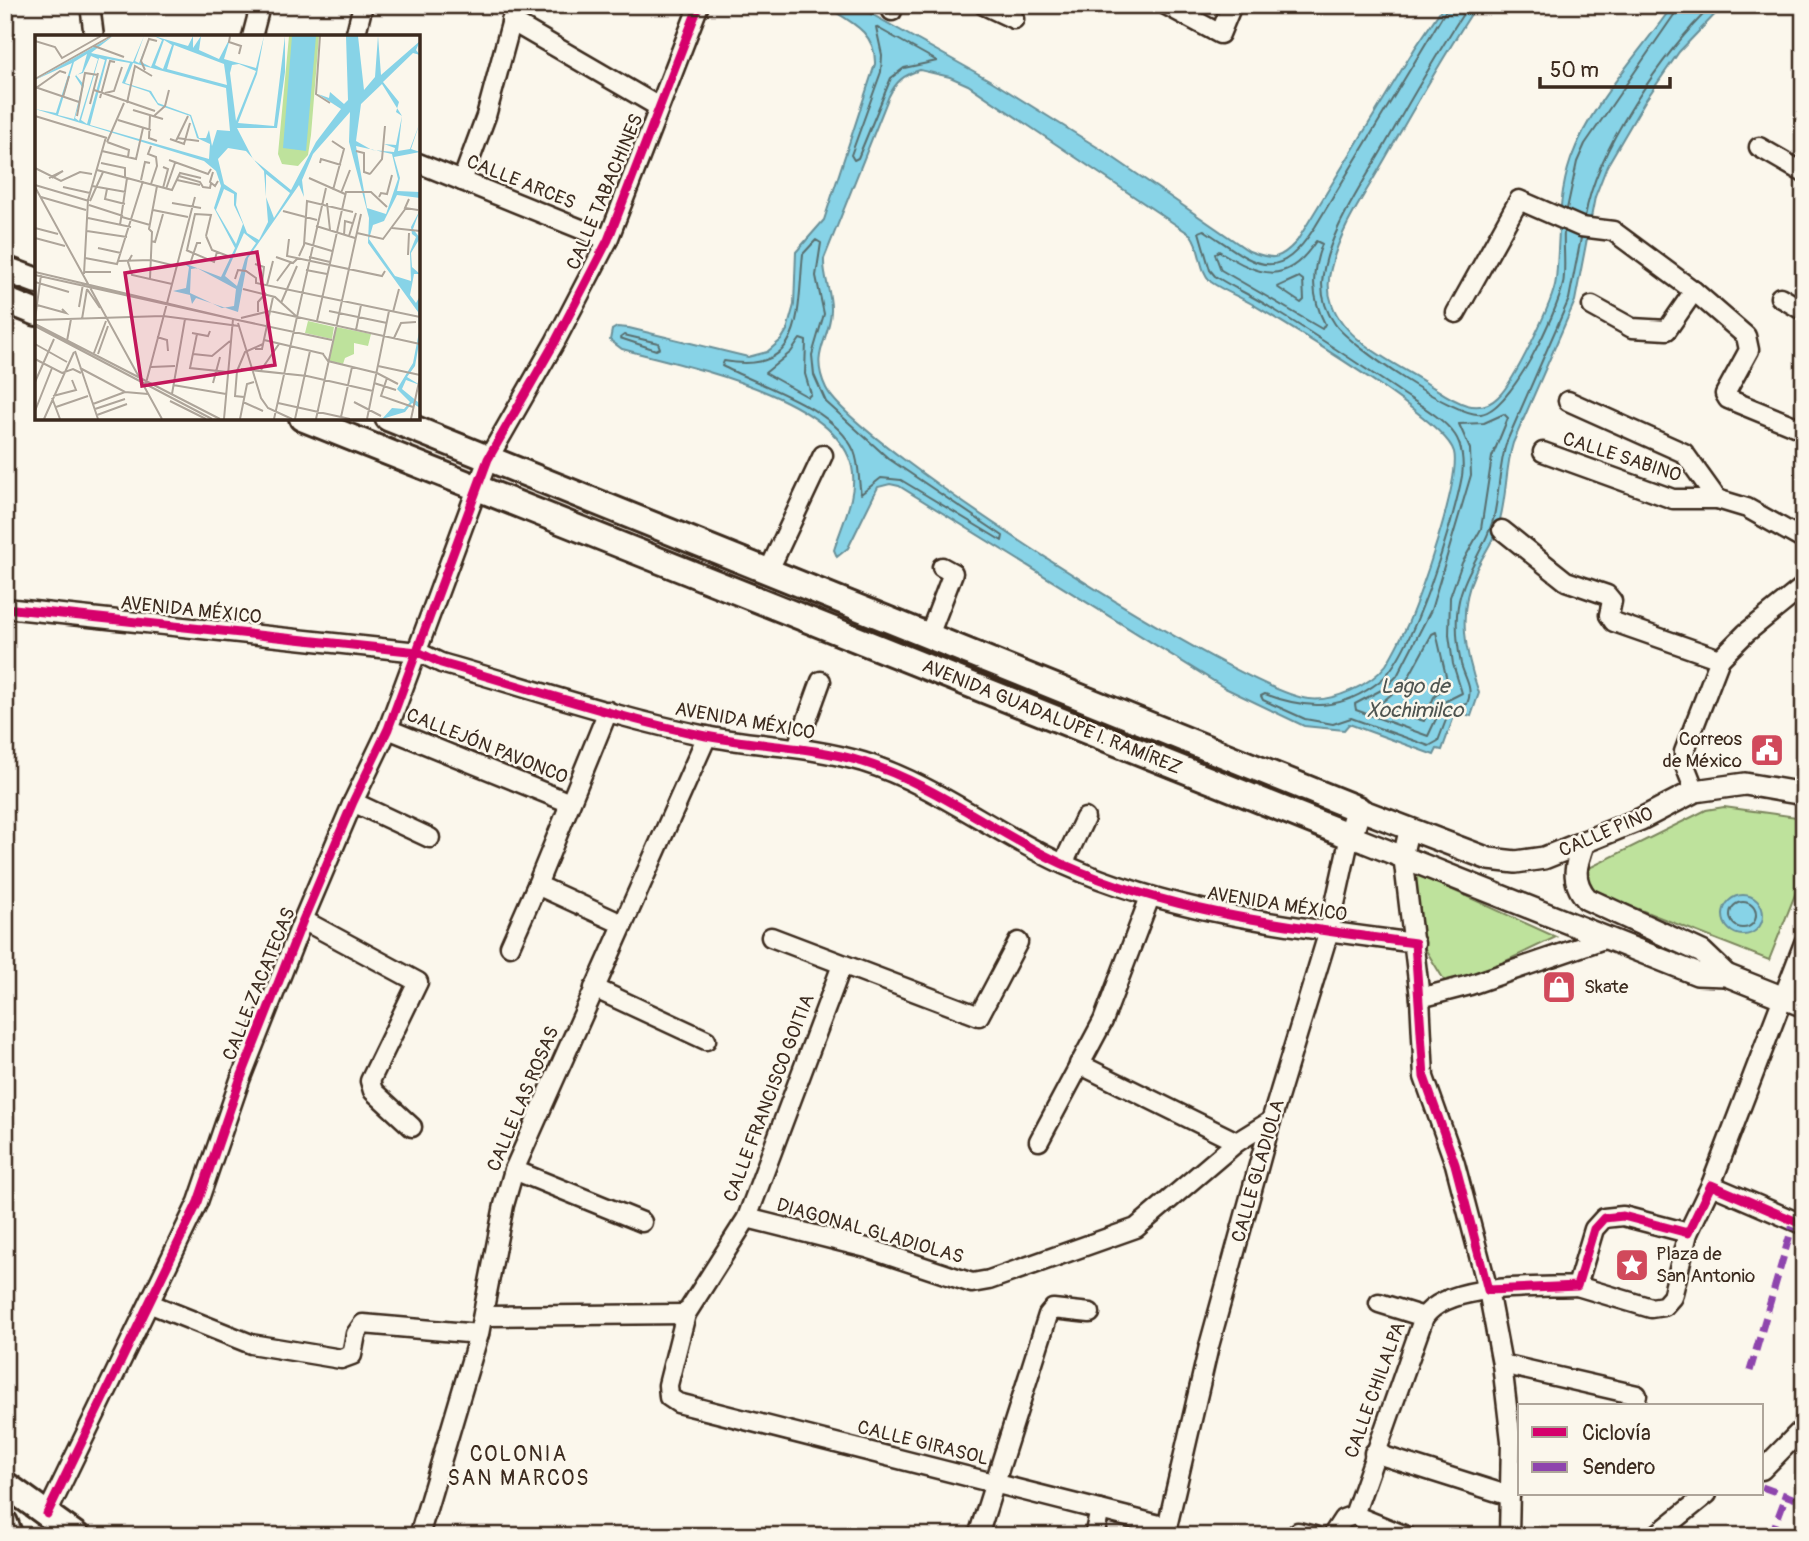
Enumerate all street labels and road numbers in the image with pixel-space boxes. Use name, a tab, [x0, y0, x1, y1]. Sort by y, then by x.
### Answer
street label: CALLE TABACHINES	[561, 110, 649, 274]
street label: CALLE ARCES	[463, 149, 579, 215]
street label: CALLE SABINO	[1560, 427, 1684, 487]
street label: AVENIDA MÉXICO	[119, 591, 263, 629]
street label: AVENIDA GUADALUPE I. RAMÍREZ	[919, 654, 1185, 780]
street label: AVENIDA MÉXICO	[673, 697, 817, 745]
street label: CALLEJÓN PAVONCO	[403, 703, 571, 789]
street label: CALLE PINO	[1555, 801, 1657, 863]
street label: AVENIDA MÉXICO	[1205, 881, 1349, 927]
street label: CALLE ZACATECAS	[217, 904, 301, 1064]
street label: CALLE FRANCISCO GOITIA	[718, 991, 820, 1205]
street label: CALLE LAS ROSAS	[482, 1023, 564, 1175]
street label: CALLE GLADIOLA	[1226, 1097, 1290, 1245]
street label: DIAGONAL GLADIOLAS	[774, 1193, 966, 1269]
street label: CALLE CHILALPA	[1339, 1319, 1411, 1461]
street label: CALLE GIRASOL	[855, 1415, 991, 1471]

